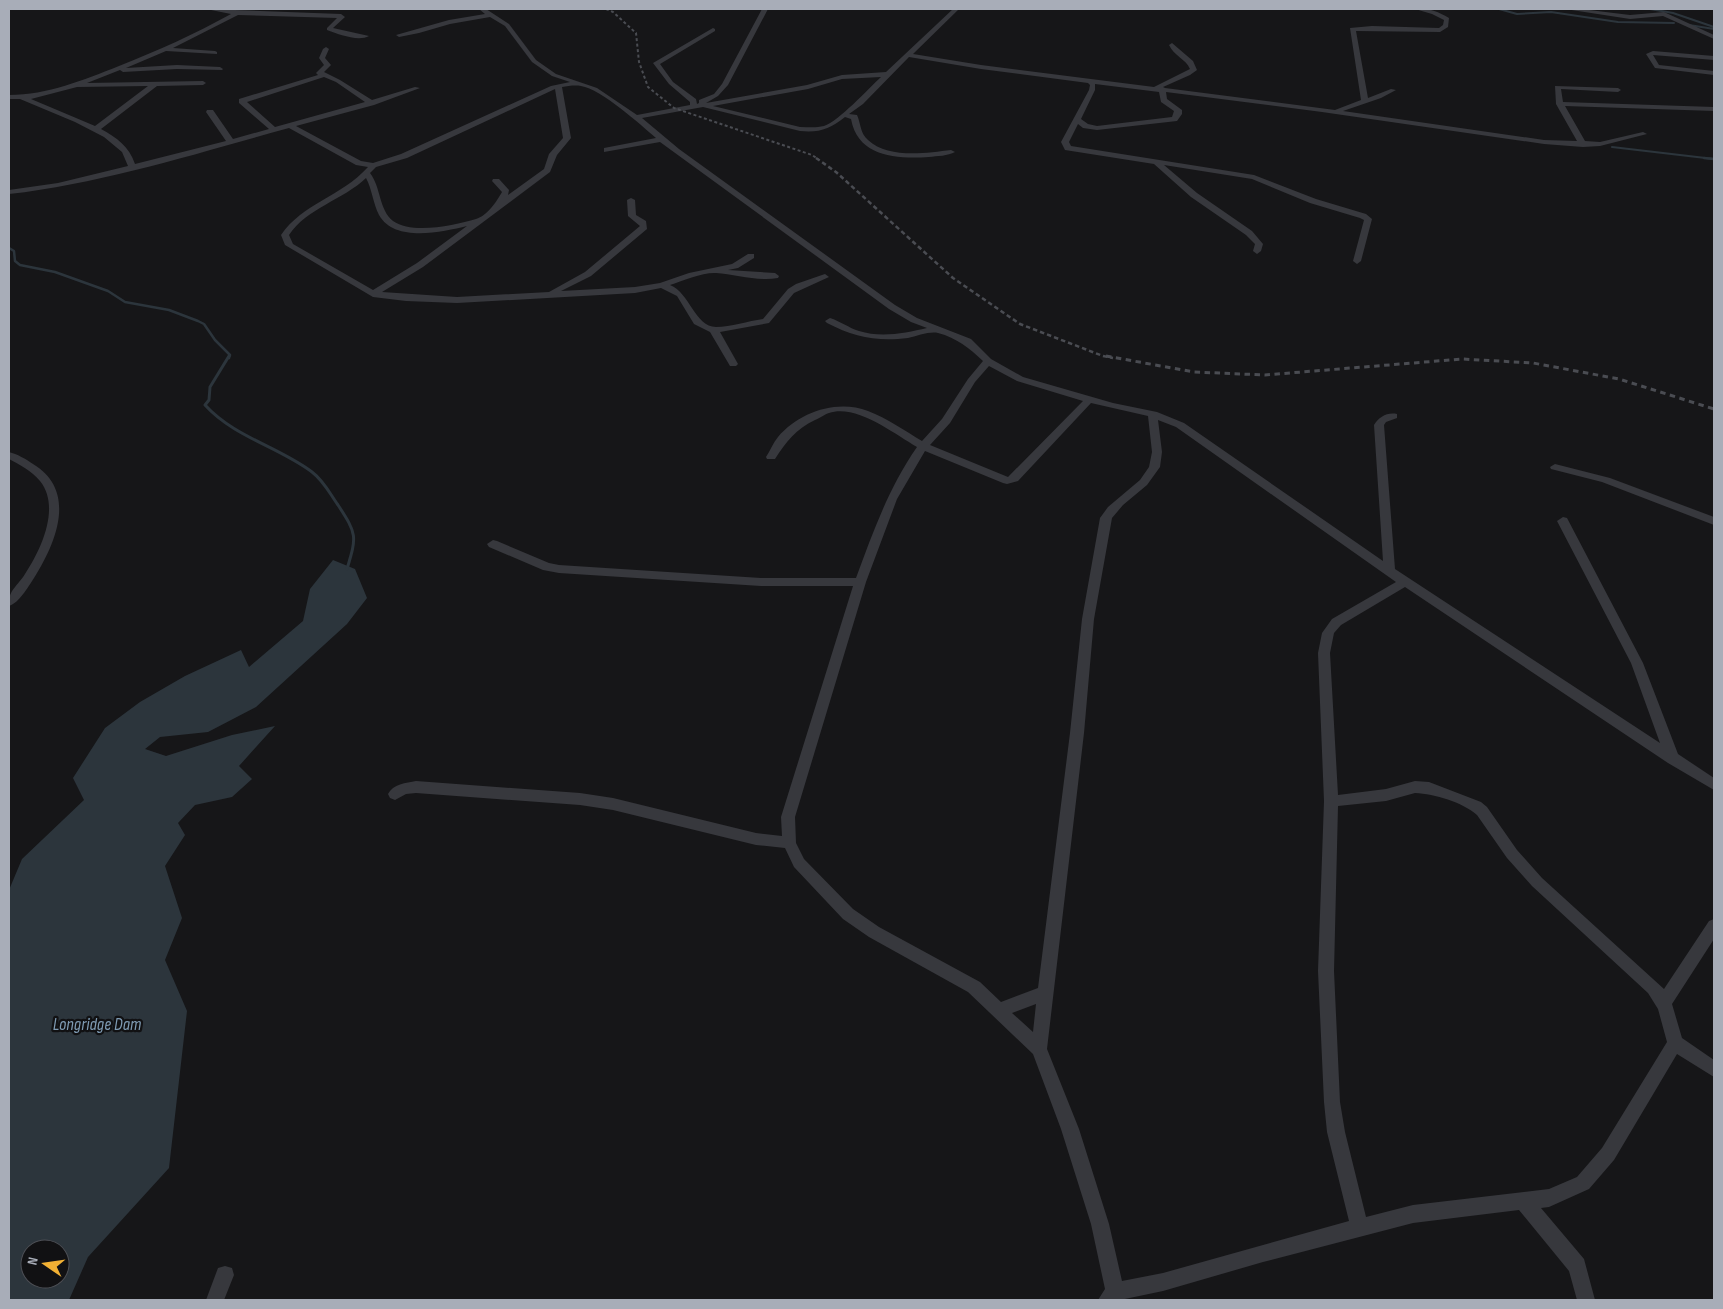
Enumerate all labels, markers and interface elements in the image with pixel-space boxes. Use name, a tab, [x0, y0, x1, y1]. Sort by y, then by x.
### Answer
water label: Longridge Dam	[53, 1014, 141, 1035]
north arrow	[20, 1239, 70, 1289]
text: N	[24, 1256, 42, 1267]

